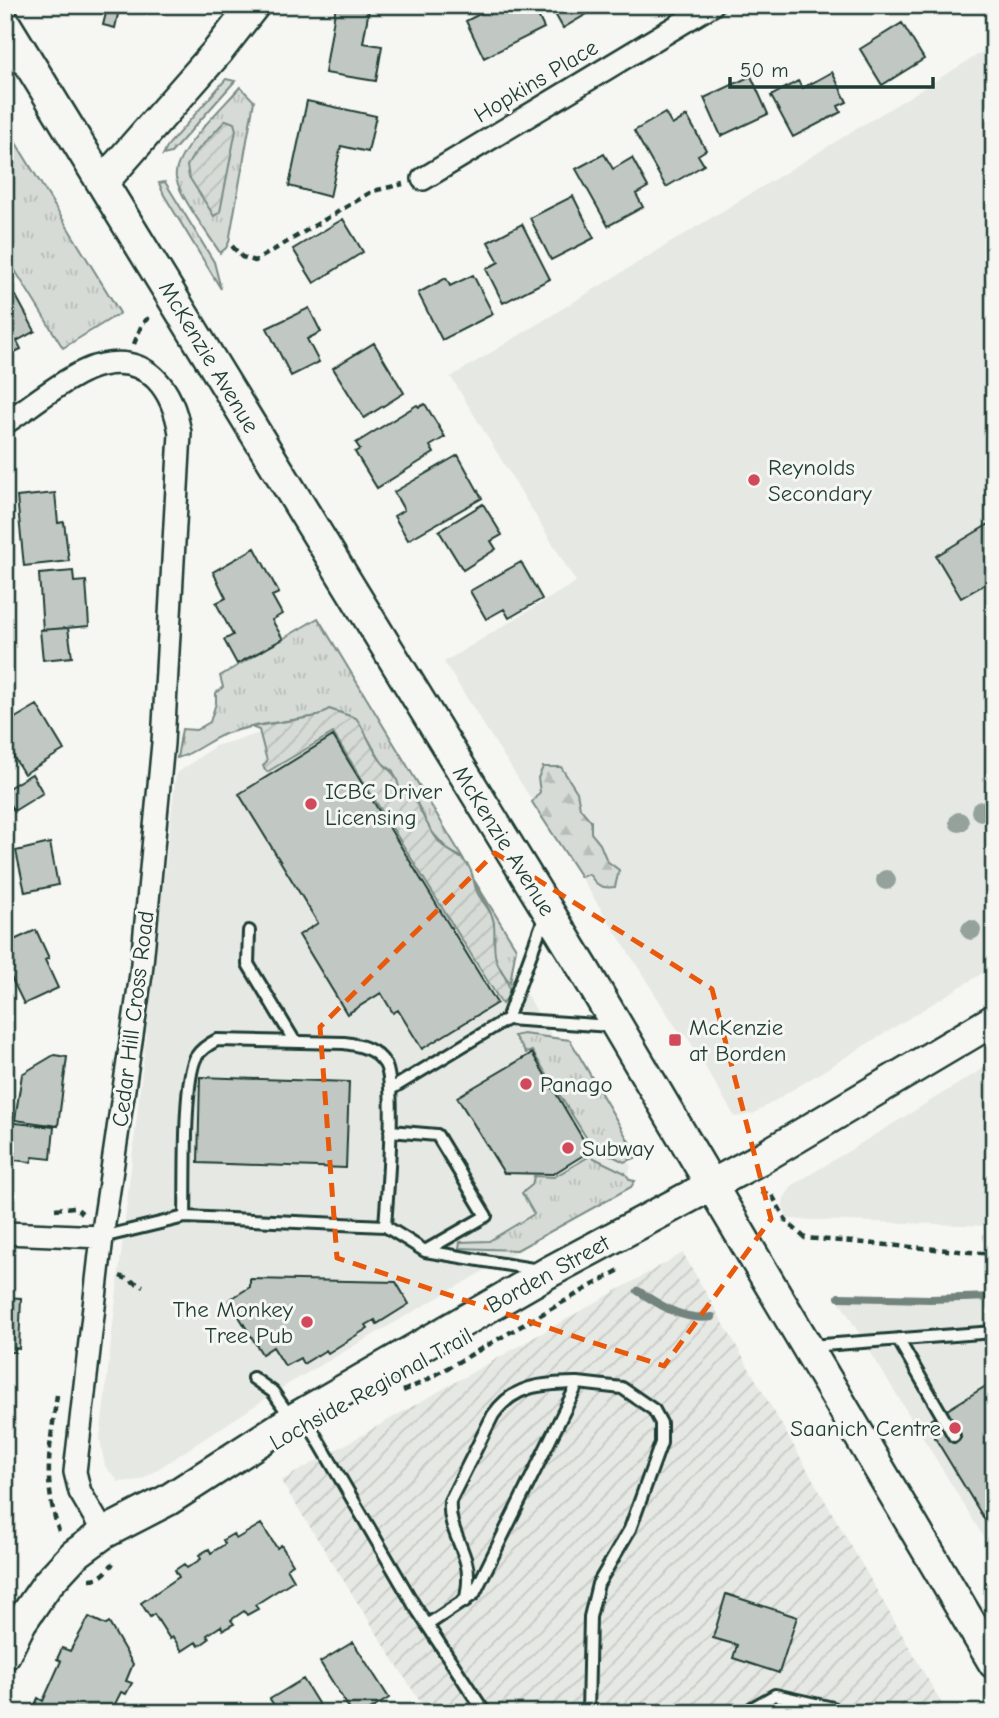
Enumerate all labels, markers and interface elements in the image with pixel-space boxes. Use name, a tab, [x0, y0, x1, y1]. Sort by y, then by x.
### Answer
street label: Hopkins Place	[469, 33, 603, 129]
scale bar	[730, 46, 932, 90]
text: 50 m	[740, 58, 789, 82]
street label: McKenzie Avenue	[153, 276, 265, 438]
place label: Reynolds Secondary	[768, 454, 872, 507]
marker: Reynolds Secondary	[746, 472, 762, 488]
street label: McKenzie Avenue	[447, 761, 561, 921]
place label: ICBC Driver Licensing	[325, 778, 443, 831]
marker: ICBC Driver Licensing	[303, 796, 319, 812]
street label: Cedar Hill Cross Road	[106, 909, 160, 1129]
place label: McKenzie at Borden	[689, 1014, 786, 1067]
marker: McKenzie at Borden	[667, 1032, 683, 1048]
place label: Panago	[540, 1071, 613, 1098]
marker: Panago	[518, 1076, 534, 1092]
place label: Subway	[582, 1135, 655, 1162]
marker: Subway	[560, 1140, 576, 1156]
street label: Borden Street	[482, 1228, 616, 1319]
place label: The Monkey Tree Pub	[173, 1296, 294, 1349]
marker: The Monkey Tree Pub	[299, 1314, 315, 1330]
street label: Lochside Regional Trail	[265, 1322, 477, 1456]
place label: Saanich Centre	[790, 1415, 941, 1442]
marker: Saanich Centre	[947, 1420, 963, 1436]

